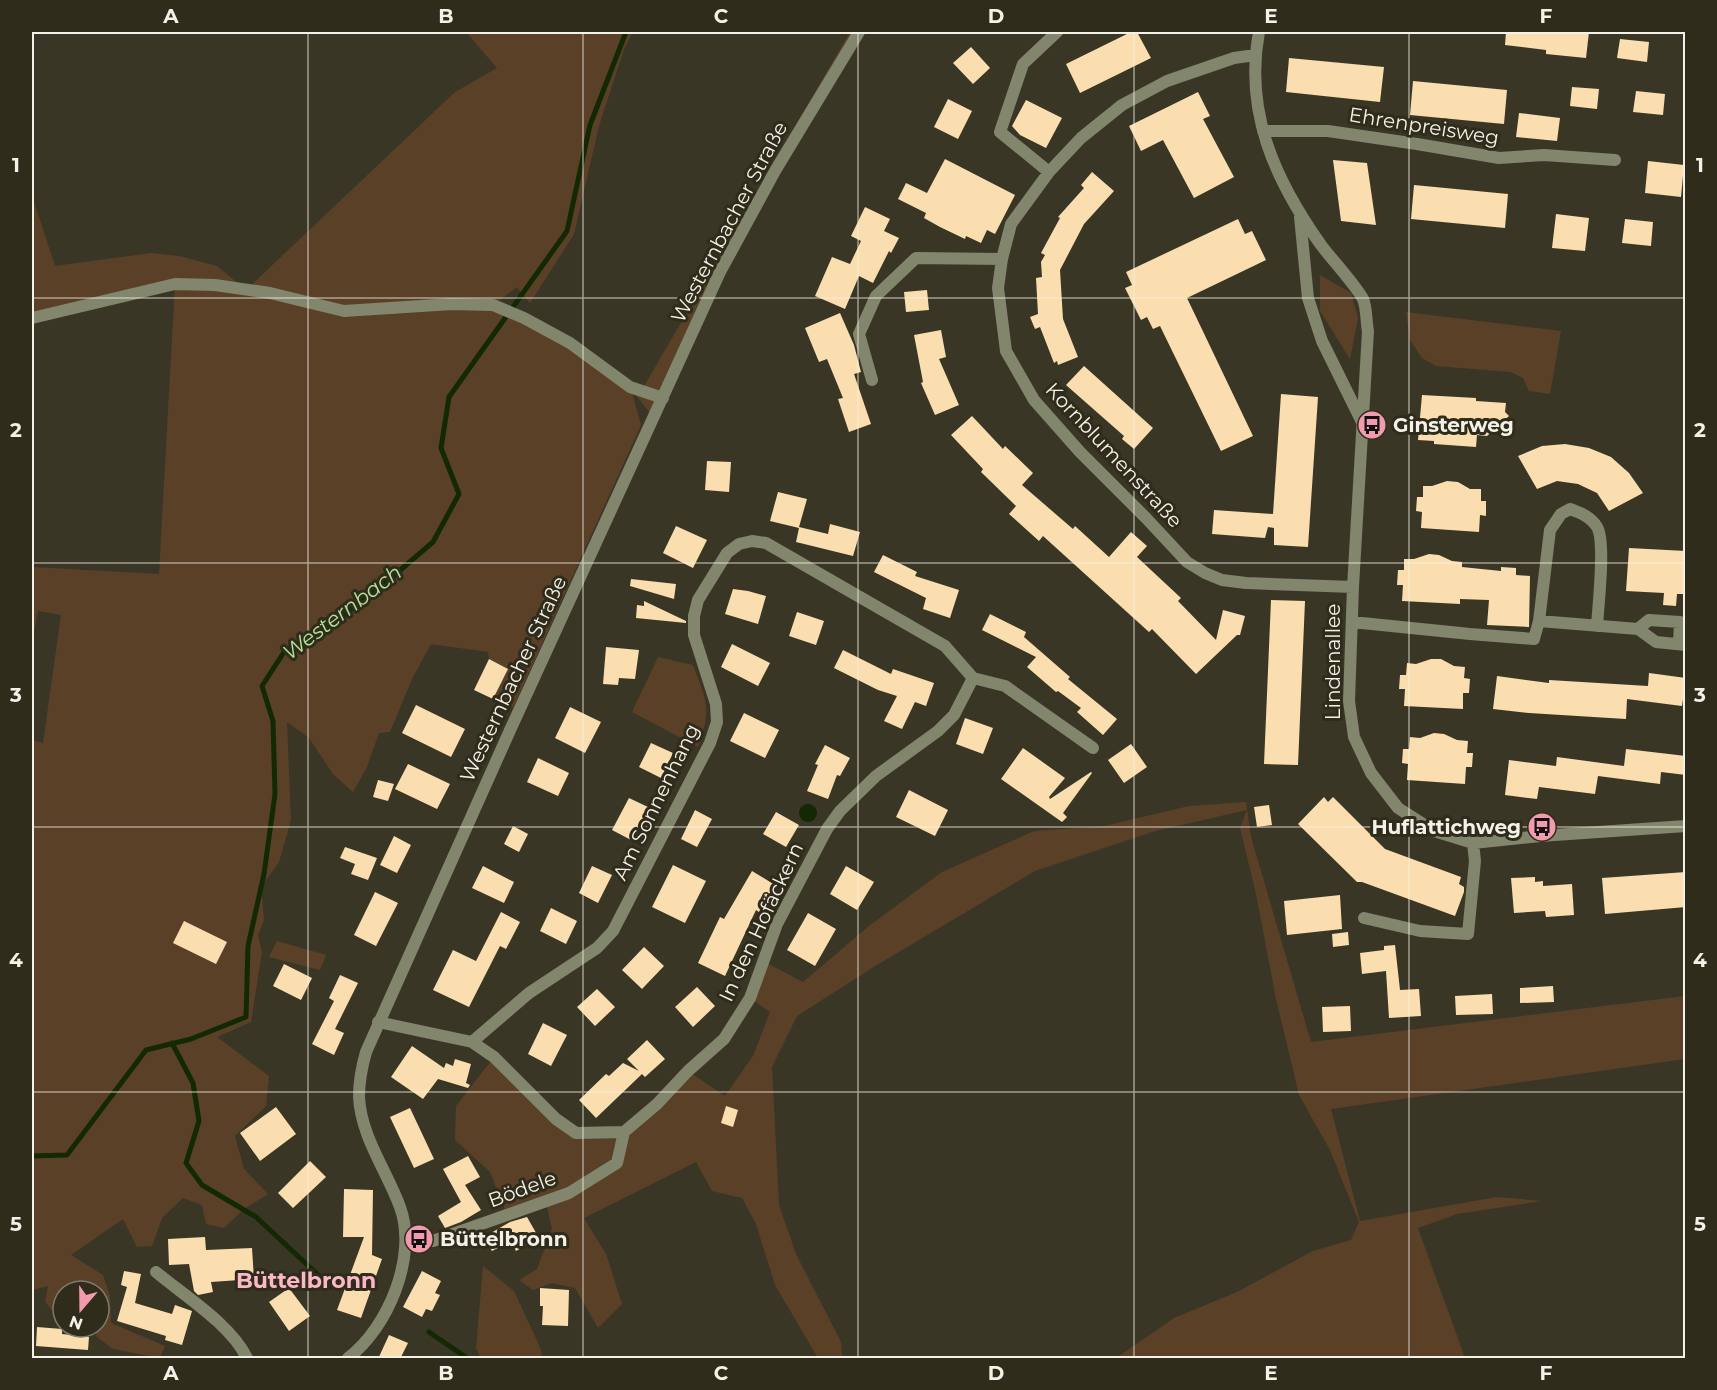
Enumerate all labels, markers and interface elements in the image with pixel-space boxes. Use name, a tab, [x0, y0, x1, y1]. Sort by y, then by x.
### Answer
text: A	[162, 4, 179, 28]
text: B	[438, 4, 454, 28]
text: C	[714, 4, 729, 28]
text: D	[988, 4, 1004, 28]
text: E	[1264, 4, 1278, 28]
text: F	[1540, 4, 1553, 28]
street label: Ehrenpreisweg	[1347, 102, 1501, 150]
street label: Westernbacher Straße	[666, 117, 792, 327]
text: 1	[12, 153, 20, 177]
text: 1	[1696, 153, 1704, 177]
street label: Kornblumenstraße	[1041, 378, 1187, 532]
bus stop icon: Ginsterweg	[1356, 409, 1388, 441]
place label: Ginsterweg	[1393, 413, 1514, 437]
text: 2	[10, 418, 22, 442]
text: 2	[1694, 418, 1706, 442]
water label: Westernbach	[278, 559, 406, 665]
street label: Westernbacher Straße	[455, 572, 571, 786]
street label: Lindenallee	[1321, 604, 1345, 720]
text: 3	[9, 683, 22, 707]
text: 3	[1693, 683, 1706, 707]
street label: Am Sonnenhang	[608, 720, 704, 884]
bus stop icon: Huflattichweg	[1526, 811, 1558, 843]
place label: Huflattichweg	[1371, 815, 1521, 839]
street label: In den Hofäckern	[714, 839, 808, 1005]
text: 4	[9, 948, 23, 972]
text: 4	[1693, 948, 1707, 972]
street label: Bödele	[485, 1166, 559, 1212]
text: 5	[10, 1212, 22, 1236]
text: 5	[1694, 1212, 1706, 1236]
bus stop icon: Büttelbronn	[403, 1223, 435, 1255]
place label: Büttelbronn	[440, 1227, 568, 1251]
district label: Büttelbronn	[236, 1267, 376, 1294]
north arrow	[51, 1279, 111, 1339]
text: N	[67, 1311, 85, 1334]
text: A	[162, 1361, 179, 1385]
text: B	[438, 1361, 454, 1385]
text: C	[714, 1361, 729, 1385]
text: D	[988, 1361, 1004, 1385]
text: E	[1264, 1361, 1278, 1385]
text: F	[1540, 1361, 1553, 1385]

